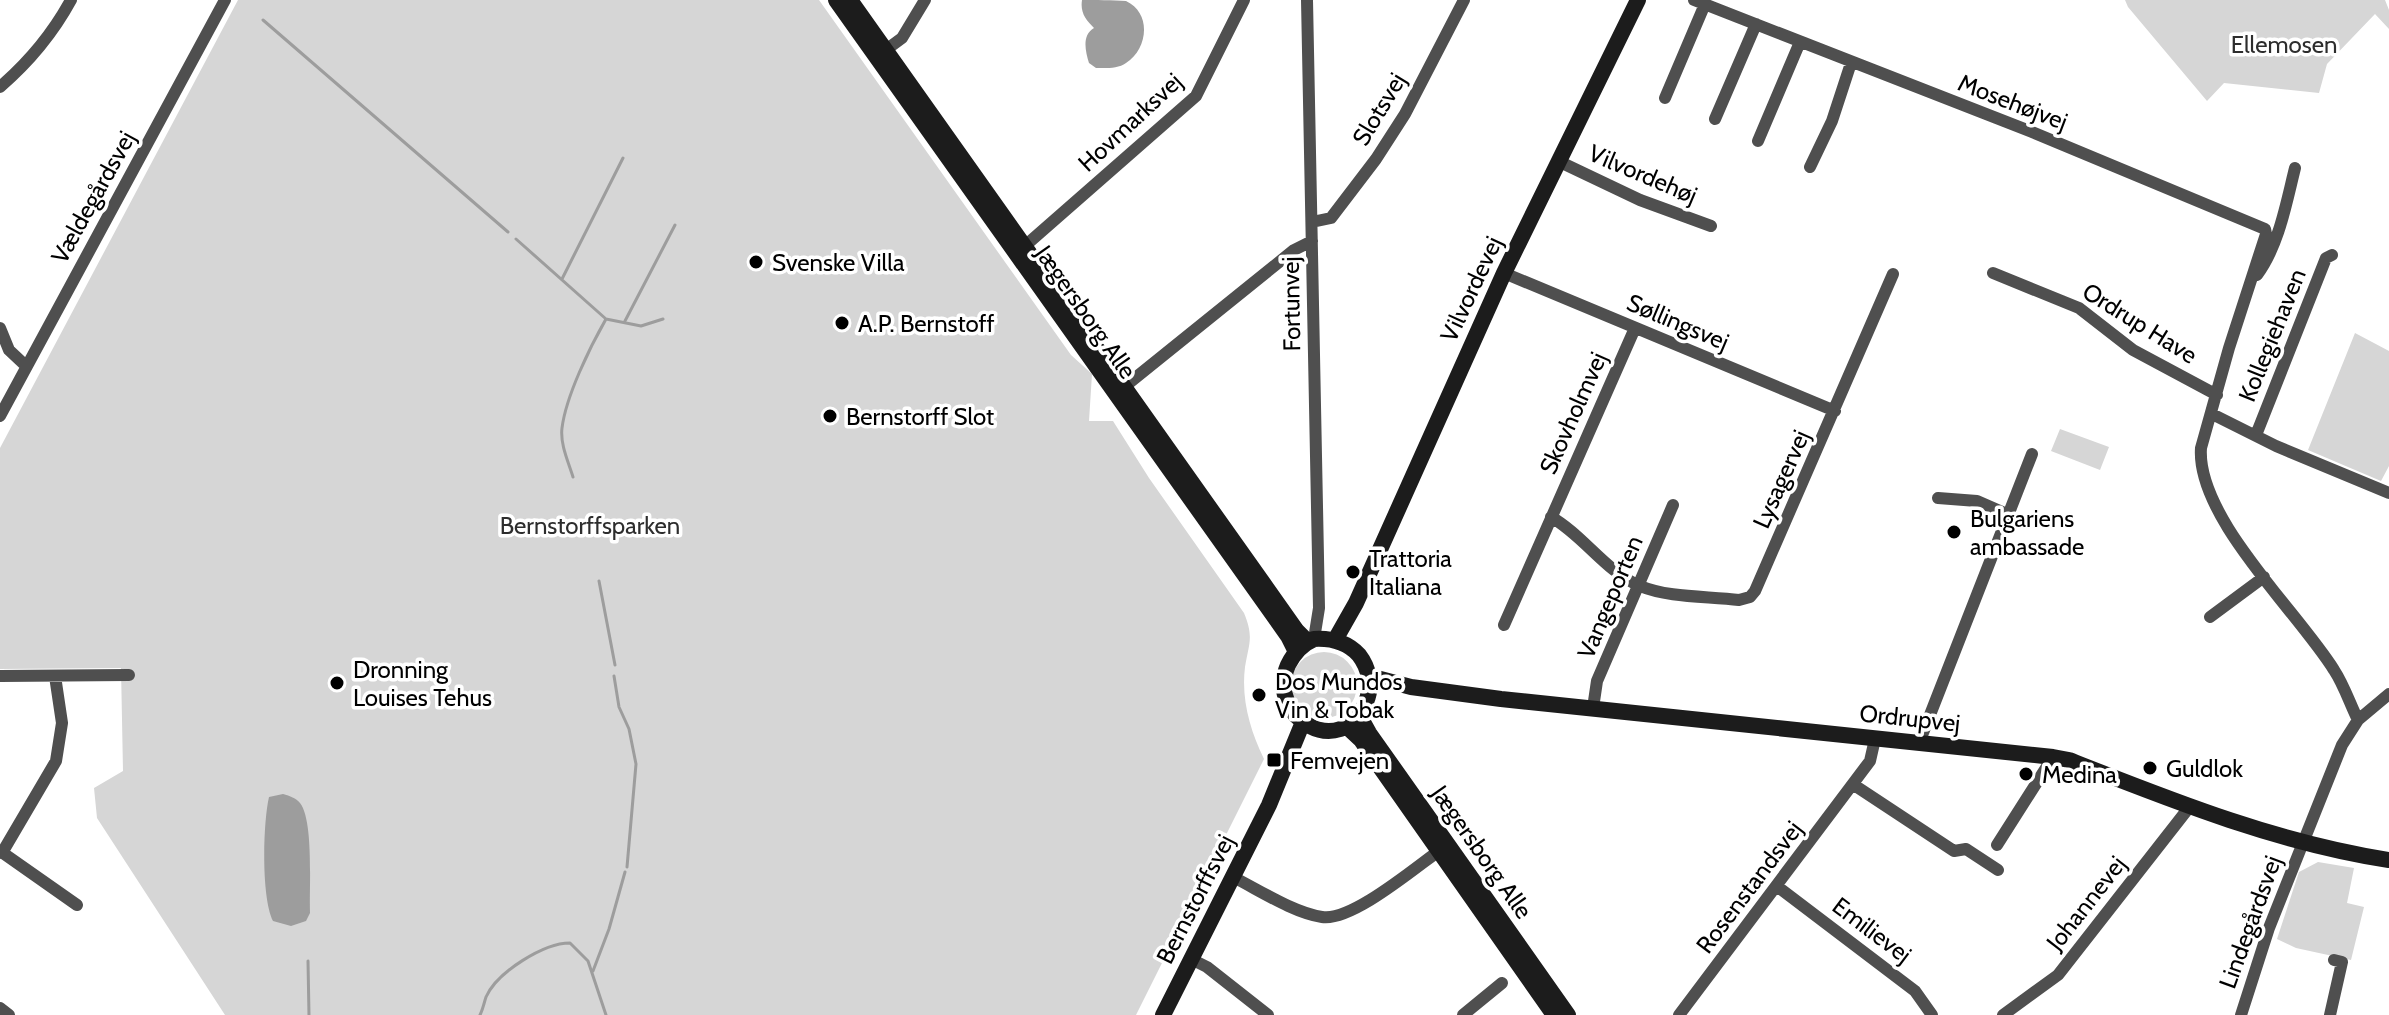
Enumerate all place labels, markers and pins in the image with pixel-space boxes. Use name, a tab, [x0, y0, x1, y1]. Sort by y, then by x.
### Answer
place label: Svenske Villa	[772, 248, 905, 277]
marker: Svenske Villa	[747, 253, 765, 271]
place label: A.P. Bernstoff	[858, 309, 995, 338]
marker: A.P. Bernstoff	[833, 314, 851, 332]
place label: Bernstorff Slot	[846, 402, 994, 431]
marker: Bernstorff Slot	[821, 407, 839, 425]
place label: Bulgariens ambassade	[1970, 504, 2084, 561]
marker: Bulgariens ambassade	[1945, 523, 1963, 541]
place label: Trattoria Italiana	[1369, 544, 1452, 601]
marker: Trattoria Italiana	[1344, 563, 1362, 581]
place label: Dronning Louises Tehus	[353, 655, 492, 712]
place label: Dos Mundos Vin & Tobak	[1275, 667, 1403, 724]
marker: Dronning Louises Tehus	[328, 674, 346, 692]
marker: Dos Mundos Vin & Tobak	[1250, 686, 1268, 704]
place label: Femvejen	[1290, 746, 1389, 775]
marker: Femvejen	[1265, 751, 1283, 769]
place label: Guldlok	[2166, 754, 2243, 783]
marker: Guldlok	[2141, 759, 2159, 777]
place label: Medina	[2042, 760, 2117, 789]
marker: Medina	[2017, 765, 2035, 783]

